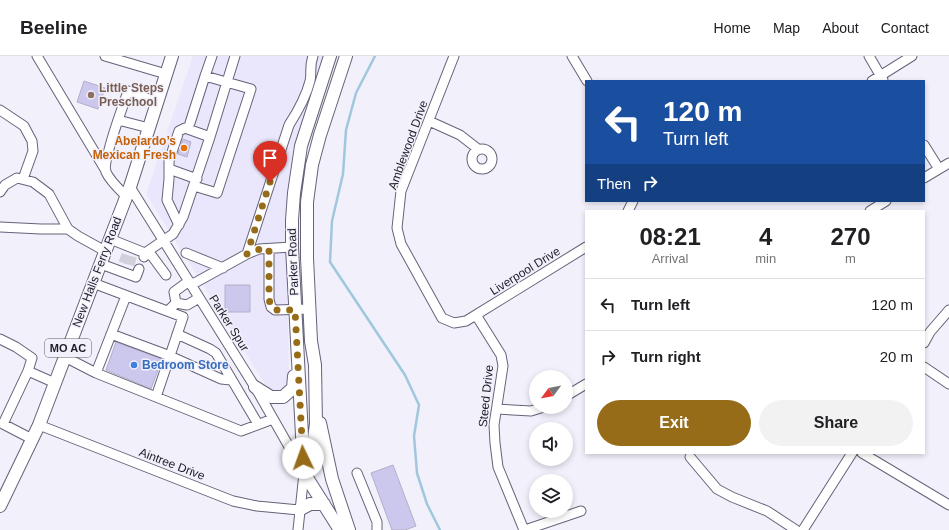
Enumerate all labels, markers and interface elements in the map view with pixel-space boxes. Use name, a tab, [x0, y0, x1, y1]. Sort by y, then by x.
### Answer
text: Beeline	[20, 17, 88, 38]
text: Home	[714, 20, 751, 36]
text: Map	[773, 20, 800, 36]
text: About	[822, 20, 859, 36]
text: Contact	[881, 20, 929, 36]
place label: Little Steps Preschool	[99, 81, 164, 109]
marker: Little Steps Preschool	[86, 90, 96, 100]
icon: left	[597, 96, 649, 148]
text: 120 m	[663, 96, 742, 127]
street label: Amblewood Drive	[385, 98, 431, 192]
text: Turn left	[663, 129, 728, 149]
place label: Abelardo’s Mexican Fresh	[93, 134, 176, 162]
pin	[253, 141, 287, 182]
marker: Abelardo’s Mexican Fresh	[179, 143, 189, 153]
icon: arrive	[259, 147, 281, 169]
icon: right	[639, 172, 661, 194]
text: Then	[597, 175, 631, 192]
street label: New Halls Ferry Road	[69, 215, 125, 329]
text: 08:21	[639, 223, 701, 250]
text: 4	[759, 223, 772, 250]
text: 270	[831, 223, 871, 250]
street label: Parker Road	[285, 228, 301, 296]
street label: Liverpool Drive	[487, 244, 563, 298]
text: Arrival	[652, 251, 689, 266]
text: min	[755, 251, 776, 266]
text: m	[845, 251, 856, 266]
street label: Parker Spur	[206, 292, 252, 354]
icon: left	[597, 294, 619, 316]
text: Turn left	[631, 296, 690, 313]
text: 120 m	[871, 296, 913, 313]
road number: MO AC	[45, 339, 91, 357]
icon: right	[597, 346, 619, 368]
text: Turn right	[631, 348, 701, 365]
text: 20 m	[880, 348, 913, 365]
place label: Bedroom Store	[142, 358, 229, 372]
marker: Bedroom Store	[129, 360, 139, 370]
street label: Steed Drive	[476, 364, 496, 428]
north arrow	[529, 370, 573, 414]
map controls	[529, 370, 573, 518]
button: Exit	[597, 400, 751, 446]
button: Share	[759, 400, 913, 446]
button: sound	[529, 422, 573, 466]
position arrow	[282, 437, 324, 479]
street label: Aintree Drive	[137, 445, 207, 483]
button: layers	[529, 474, 573, 518]

